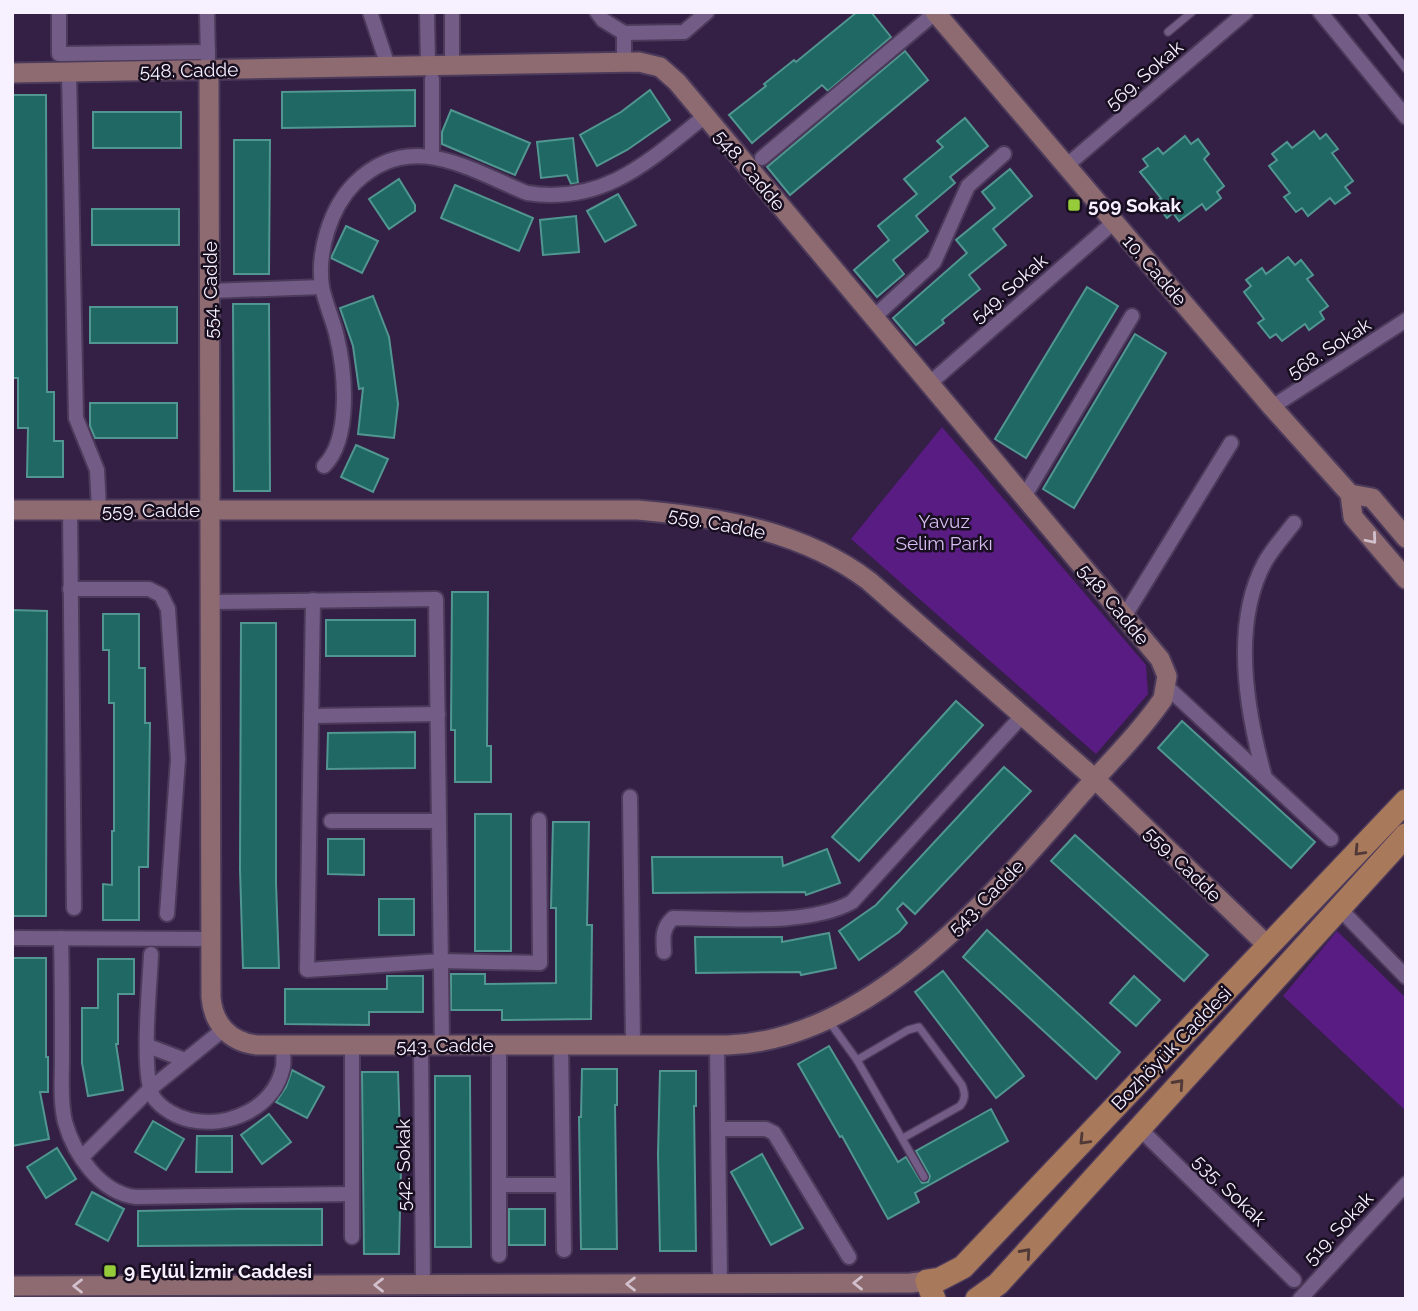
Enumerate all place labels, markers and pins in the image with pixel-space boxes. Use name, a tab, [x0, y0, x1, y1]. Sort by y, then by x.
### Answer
place label: 509 Sokak	[1088, 194, 1182, 216]
marker: 509 Sokak	[1066, 197, 1082, 213]
place label: 9 Eylül İzmir Caddesi	[124, 1260, 312, 1282]
marker: 9 Eylül İzmir Caddesi	[102, 1263, 118, 1279]

